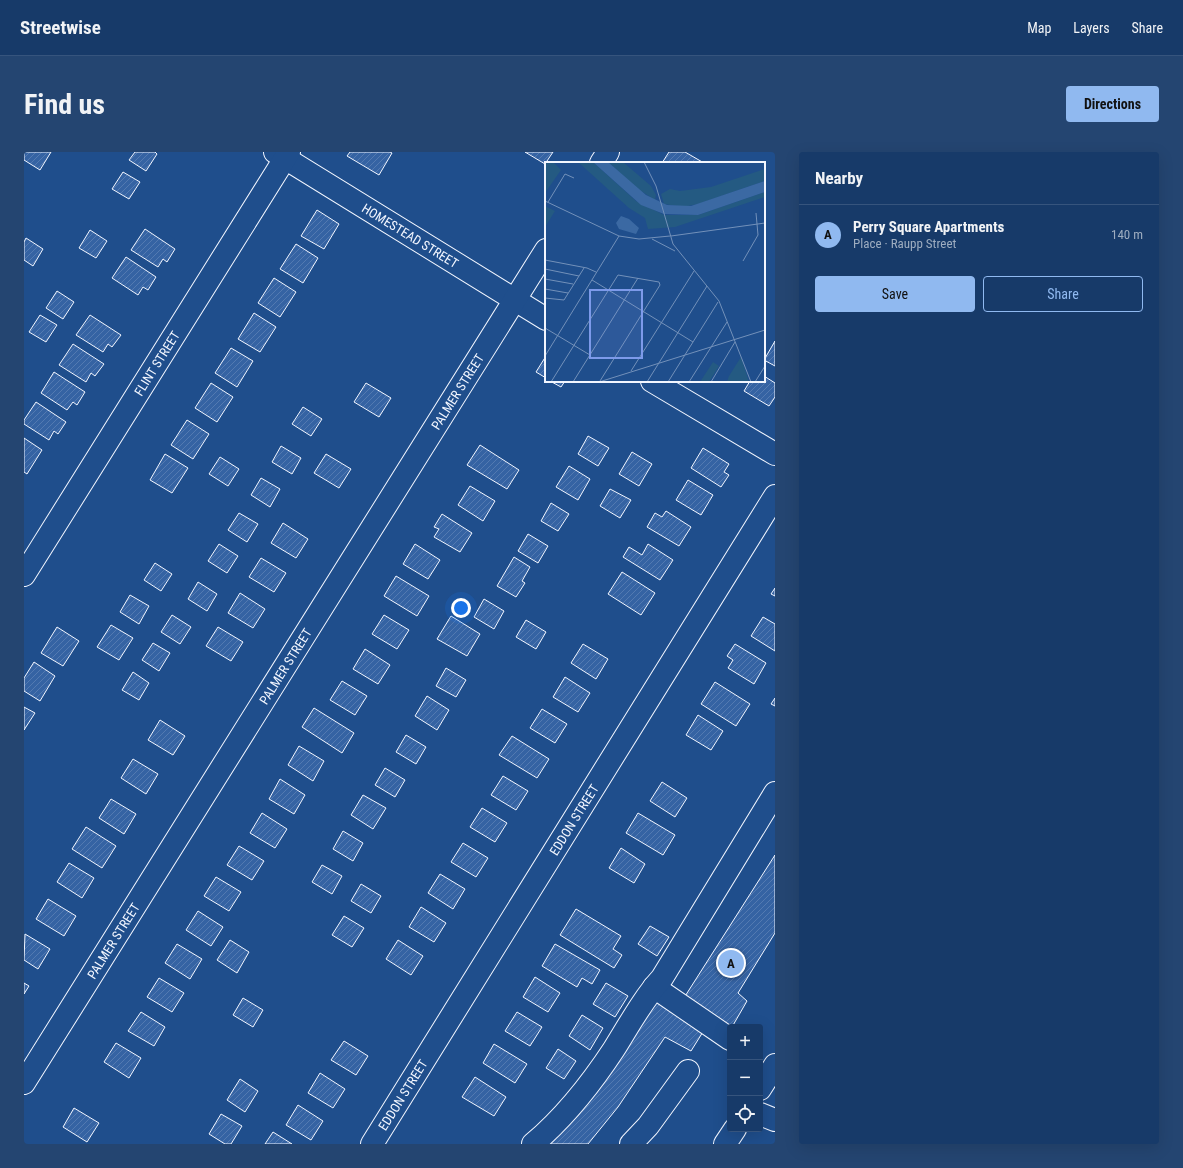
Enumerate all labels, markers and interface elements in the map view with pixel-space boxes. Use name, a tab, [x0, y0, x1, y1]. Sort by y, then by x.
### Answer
text: Streetwise	[20, 16, 101, 39]
text: Map	[1027, 20, 1051, 36]
text: Layers	[1073, 20, 1110, 36]
text: Share	[1132, 20, 1163, 36]
button: Directions	[1066, 86, 1159, 122]
text: Find us	[24, 88, 105, 121]
inset map	[545, 162, 765, 382]
text: Nearby	[815, 168, 863, 188]
street label: HOMESTEAD STREET	[359, 201, 461, 271]
text: Perry Square Apartments	[853, 218, 1004, 236]
text: A	[824, 227, 832, 242]
text: 140 m	[1111, 227, 1143, 242]
text: Place · Raupp Street	[853, 236, 956, 251]
button: Save	[815, 276, 975, 312]
button: Share	[983, 276, 1143, 312]
street label: FLINT STREET	[131, 328, 183, 398]
street label: PALMER STREET	[428, 351, 487, 432]
your location	[451, 598, 471, 618]
street label: PALMER STREET	[256, 626, 315, 707]
street label: EDDON STREET	[547, 782, 602, 858]
street label: PALMER STREET	[84, 900, 143, 982]
pin: A	[718, 948, 744, 978]
map controls	[727, 1024, 763, 1132]
button: +	[727, 1024, 763, 1060]
street label: EDDON STREET	[375, 1057, 431, 1133]
button: −	[727, 1060, 763, 1096]
button: locate	[727, 1096, 763, 1132]

